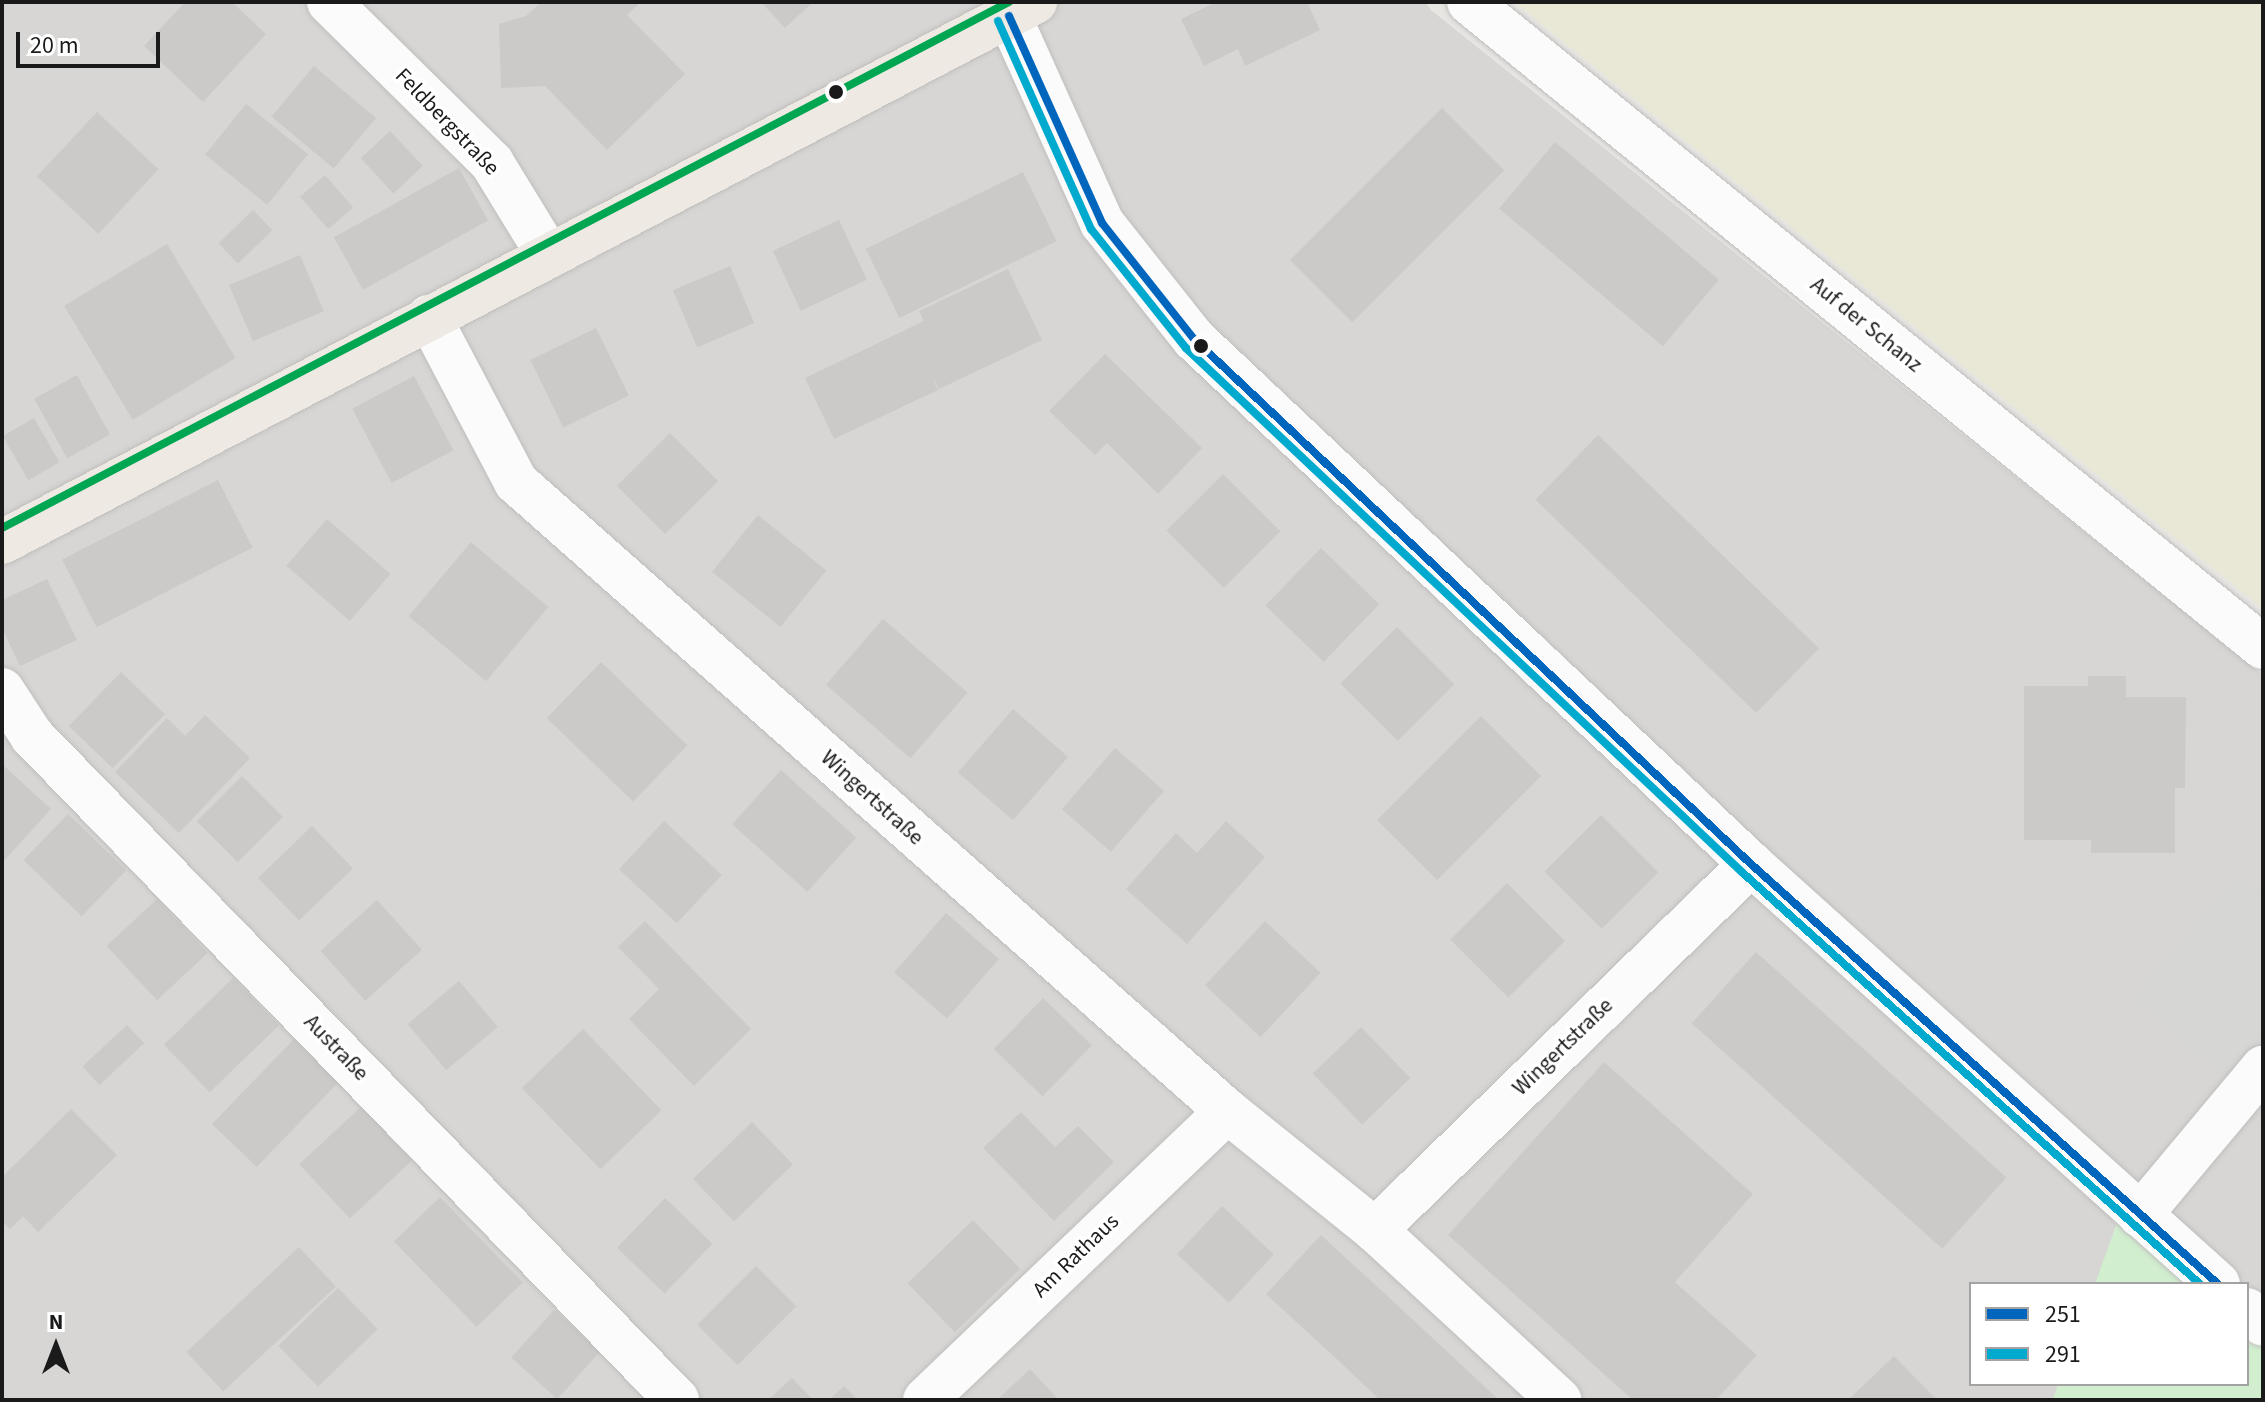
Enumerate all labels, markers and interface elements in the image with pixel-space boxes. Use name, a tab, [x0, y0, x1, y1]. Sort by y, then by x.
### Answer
scale bar	[20, 16, 164, 66]
text: 20 m	[30, 28, 79, 63]
street label: Feldbergstraße	[389, 63, 505, 181]
unlabelled marker	[828, 84, 844, 100]
street label: Auf der Schanz	[1805, 272, 1927, 378]
unlabelled marker	[1193, 338, 1209, 354]
street label: Wingertstraße	[815, 745, 929, 851]
street label: Wingertstraße	[1507, 993, 1619, 1101]
street label: Austraße	[298, 1009, 374, 1087]
street label: Am Rathaus	[1027, 1208, 1125, 1304]
legend	[1969, 1282, 2249, 1386]
text: 251	[2045, 1297, 2081, 1332]
north arrow	[16, 1306, 96, 1386]
text: N	[49, 1306, 63, 1338]
text: 291	[2045, 1337, 2081, 1372]

